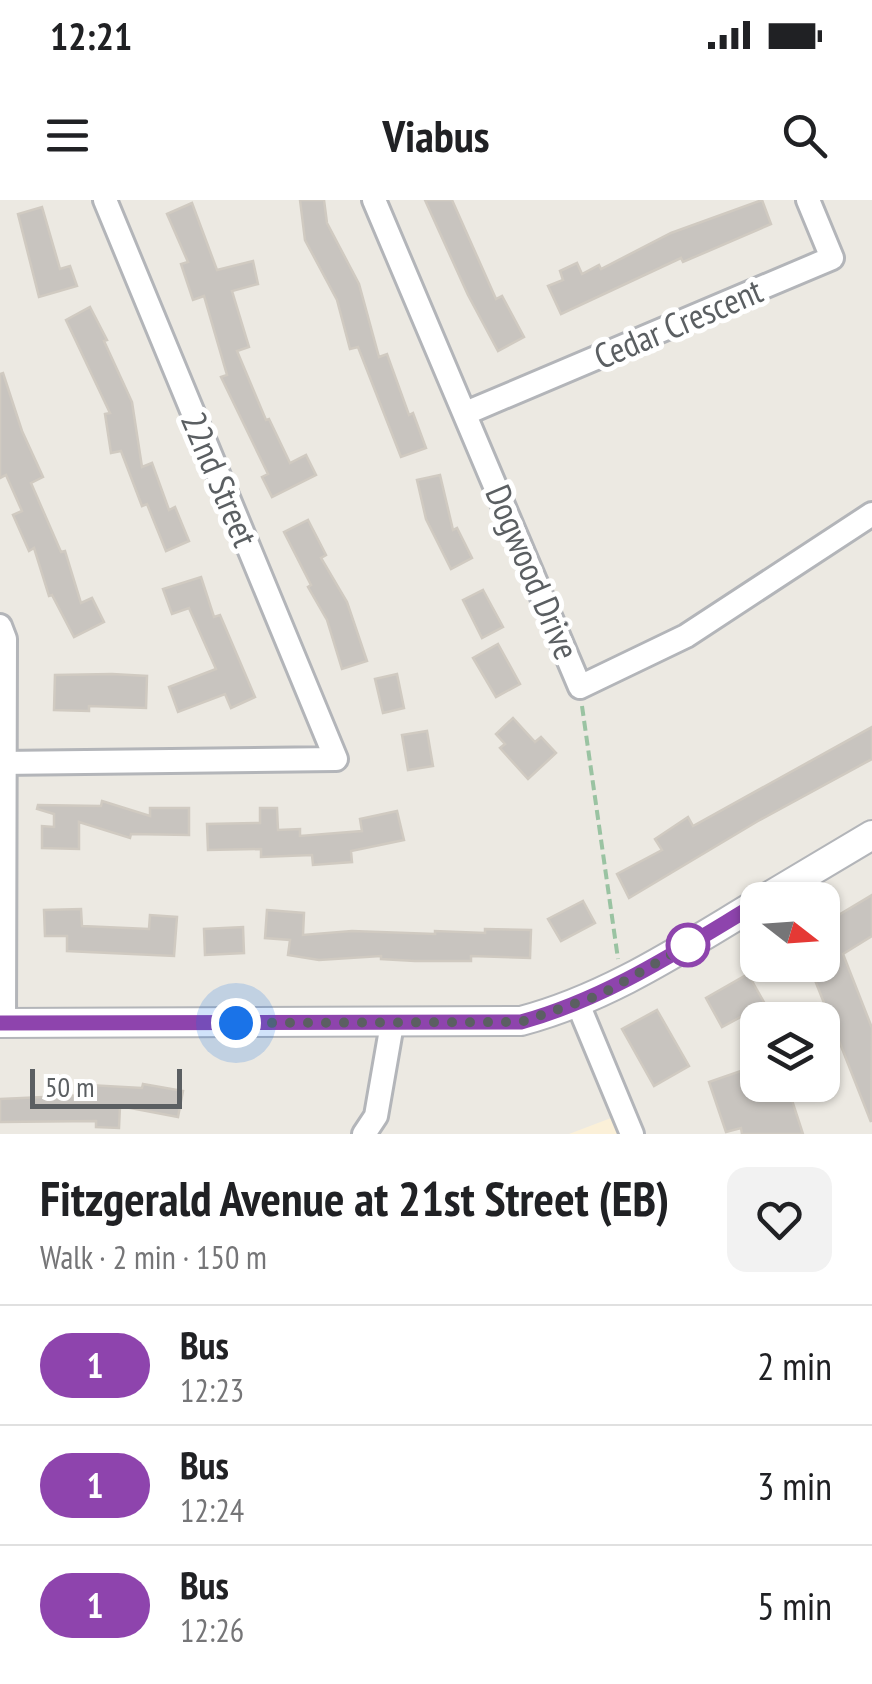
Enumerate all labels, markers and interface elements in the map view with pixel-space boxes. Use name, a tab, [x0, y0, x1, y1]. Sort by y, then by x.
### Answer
text: 12:21	[50, 11, 132, 60]
text: Viabus	[382, 106, 490, 164]
icon: menu	[40, 108, 95, 163]
icon: search	[777, 108, 832, 163]
street label: Cedar Crescent	[587, 267, 769, 379]
street label: 22nd Street	[171, 405, 269, 554]
street label: Dogwood Drive	[476, 478, 590, 666]
north arrow	[740, 882, 840, 982]
map controls	[740, 882, 840, 1102]
unlabelled marker	[667, 924, 709, 966]
your location	[211, 998, 261, 1048]
button: layers	[740, 1002, 840, 1102]
scale bar	[30, 1064, 182, 1108]
text: 50 m	[45, 1068, 94, 1105]
text: Fitzgerald Avenue at 21st Street (EB)	[40, 1167, 669, 1229]
button: heart	[727, 1167, 832, 1272]
text: Walk · 2 min · 150 m	[40, 1236, 267, 1278]
text: Bus	[180, 1320, 229, 1369]
text: 2 min	[757, 1341, 832, 1390]
text: 1	[87, 1342, 103, 1388]
text: 12:23	[180, 1369, 244, 1411]
text: Bus	[180, 1440, 229, 1489]
text: 3 min	[757, 1461, 832, 1510]
text: 1	[87, 1462, 103, 1508]
text: 12:24	[180, 1489, 244, 1531]
text: Bus	[180, 1560, 229, 1609]
text: 5 min	[757, 1581, 832, 1630]
text: 1	[87, 1582, 103, 1628]
text: 12:26	[180, 1609, 244, 1651]

